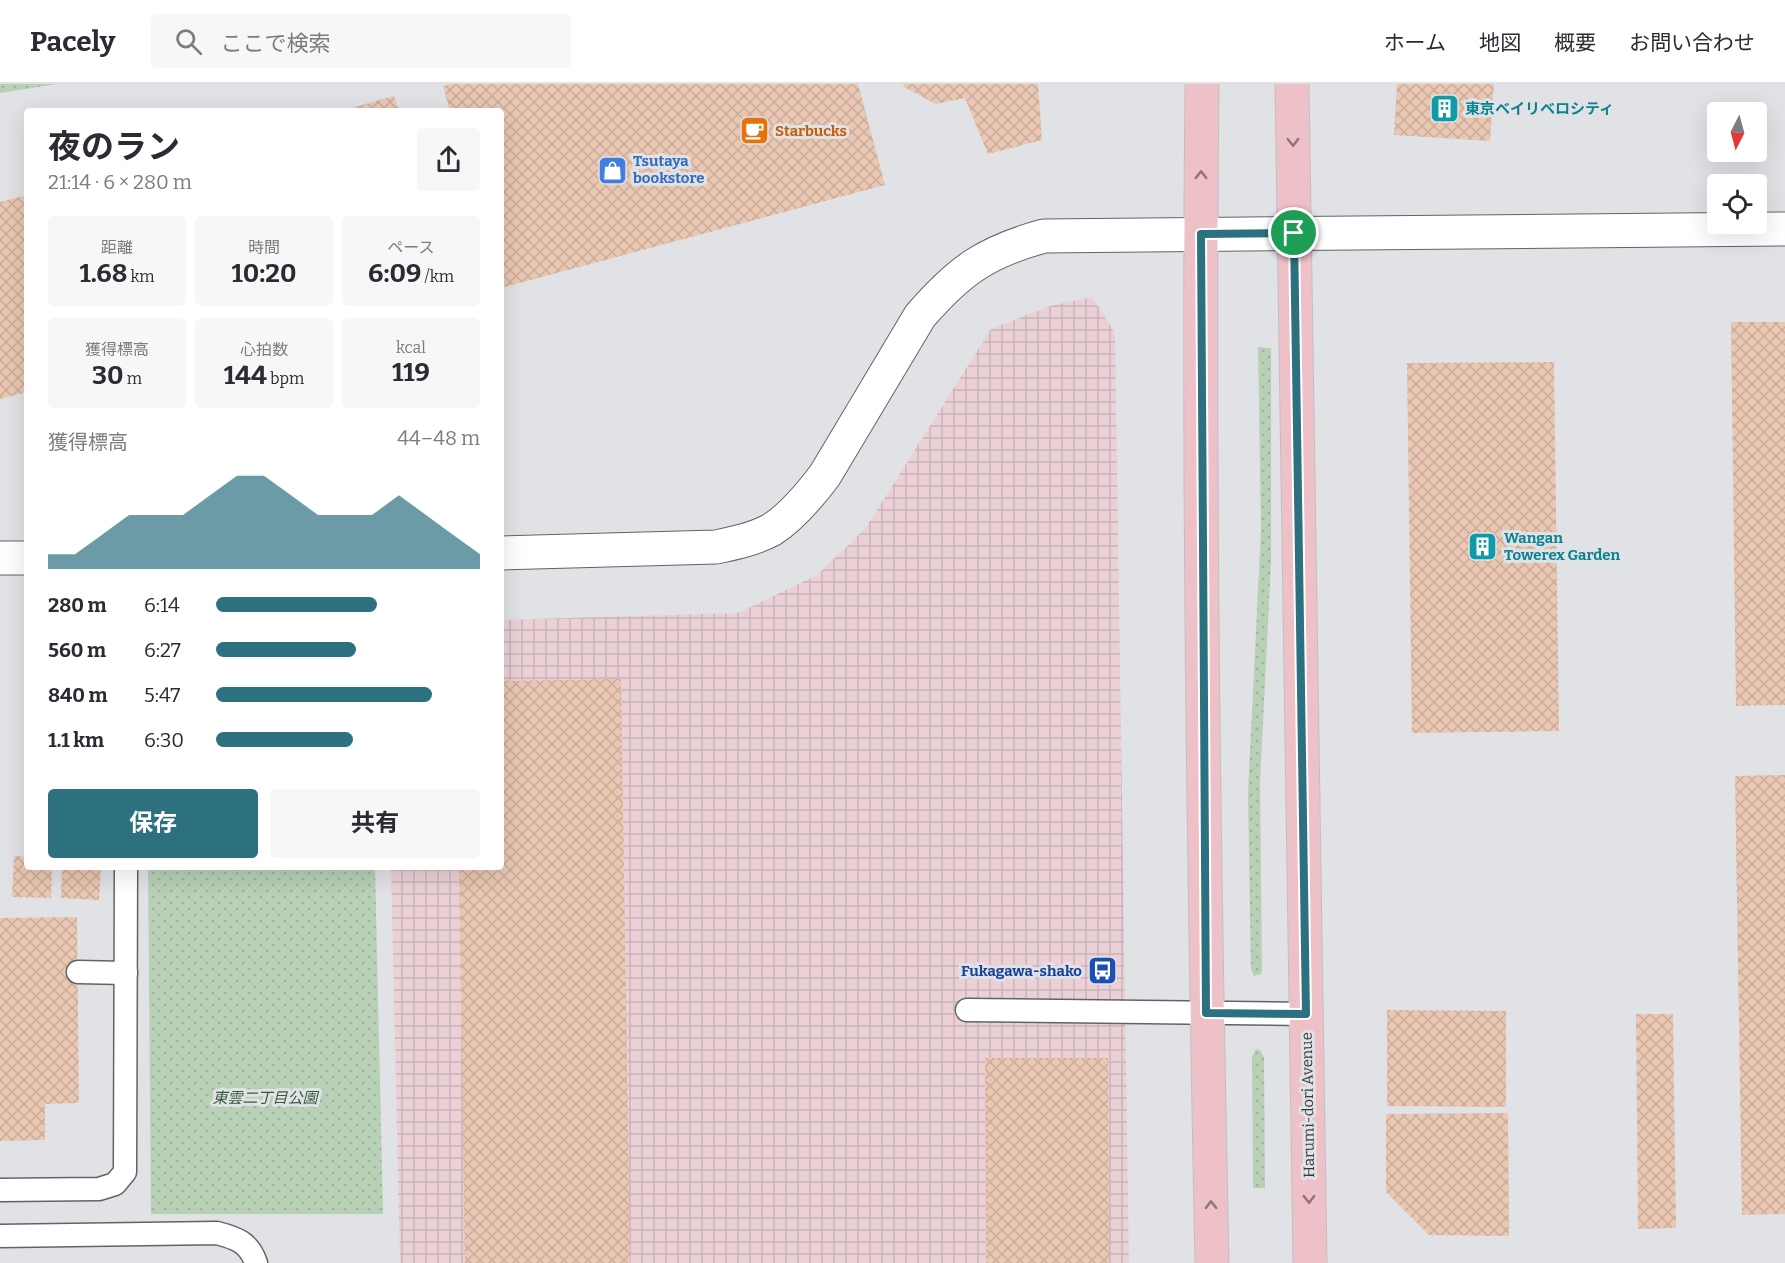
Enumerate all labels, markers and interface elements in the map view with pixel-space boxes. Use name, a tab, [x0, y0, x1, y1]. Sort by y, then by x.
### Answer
search box	[151, 14, 571, 68]
text: Pacely	[30, 25, 115, 58]
icon: search	[172, 25, 205, 58]
text: ここで検索	[220, 30, 330, 57]
text: ホーム	[1384, 30, 1446, 56]
text: 地図	[1479, 30, 1521, 56]
text: 概要	[1554, 30, 1596, 56]
text: お問い合わせ	[1629, 30, 1755, 56]
building icon: 東京ベイリベロシティ	[1428, 93, 1460, 125]
place label: 東京ベイリベロシティ	[1465, 100, 1614, 118]
north arrow	[1707, 102, 1767, 162]
map controls	[1707, 102, 1767, 234]
cafe icon: Starbucks	[738, 115, 770, 147]
place label: Starbucks	[775, 122, 847, 140]
text: 夜のラン	[48, 127, 180, 167]
button: share	[417, 128, 480, 191]
one-way arrow	[1287, 138, 1299, 147]
place label: Tsutaya bookstore	[633, 152, 705, 187]
shop icon: Tsutaya bookstore	[596, 154, 628, 186]
text: 21:14 · 6 × 280 m	[48, 170, 192, 194]
one-way arrow	[1195, 171, 1207, 180]
button: locate	[1707, 174, 1767, 234]
pin	[1268, 207, 1319, 258]
icon: arrive	[1277, 216, 1310, 249]
text: 距離	[101, 238, 133, 257]
text: 時間	[248, 238, 280, 257]
text: ペース	[387, 238, 435, 257]
text: 1.68	[79, 258, 127, 289]
text: 10:20	[232, 258, 296, 289]
text: 6:09	[368, 258, 421, 289]
text: km	[127, 267, 155, 286]
text: /km	[421, 267, 454, 286]
text: kcal	[396, 338, 426, 357]
text: 獲得標高	[85, 340, 149, 359]
text: 心拍数	[240, 340, 288, 359]
text: 119	[392, 357, 430, 388]
text: 30	[92, 360, 124, 391]
text: 144	[224, 360, 267, 391]
text: m	[124, 369, 142, 388]
text: bpm	[267, 369, 304, 388]
text: 44–48 m	[397, 426, 480, 450]
text: 獲得標高	[48, 430, 128, 454]
place label: Wangan Towerex Garden	[1504, 529, 1621, 564]
building icon: Wangan Towerex Garden	[1467, 531, 1499, 563]
text: 280 m	[48, 593, 107, 617]
text: 6:14	[144, 593, 180, 617]
text: 560 m	[48, 638, 106, 662]
text: 6:27	[144, 638, 181, 662]
text: 840 m	[48, 683, 108, 707]
text: 5:47	[144, 683, 180, 707]
text: 1.1 km	[48, 728, 104, 752]
text: 6:30	[144, 728, 184, 752]
button: 保存	[48, 789, 258, 858]
button: 共有	[270, 789, 480, 858]
bus stop icon: Fukagawa-shako	[1087, 955, 1119, 987]
place label: Fukagawa-shako	[961, 962, 1082, 980]
street label: Harumi-dori Avenue	[1298, 1032, 1318, 1178]
park label: 東雲二丁目公園	[212, 1089, 319, 1107]
one-way arrow	[1303, 1194, 1316, 1203]
one-way arrow	[1205, 1200, 1217, 1209]

